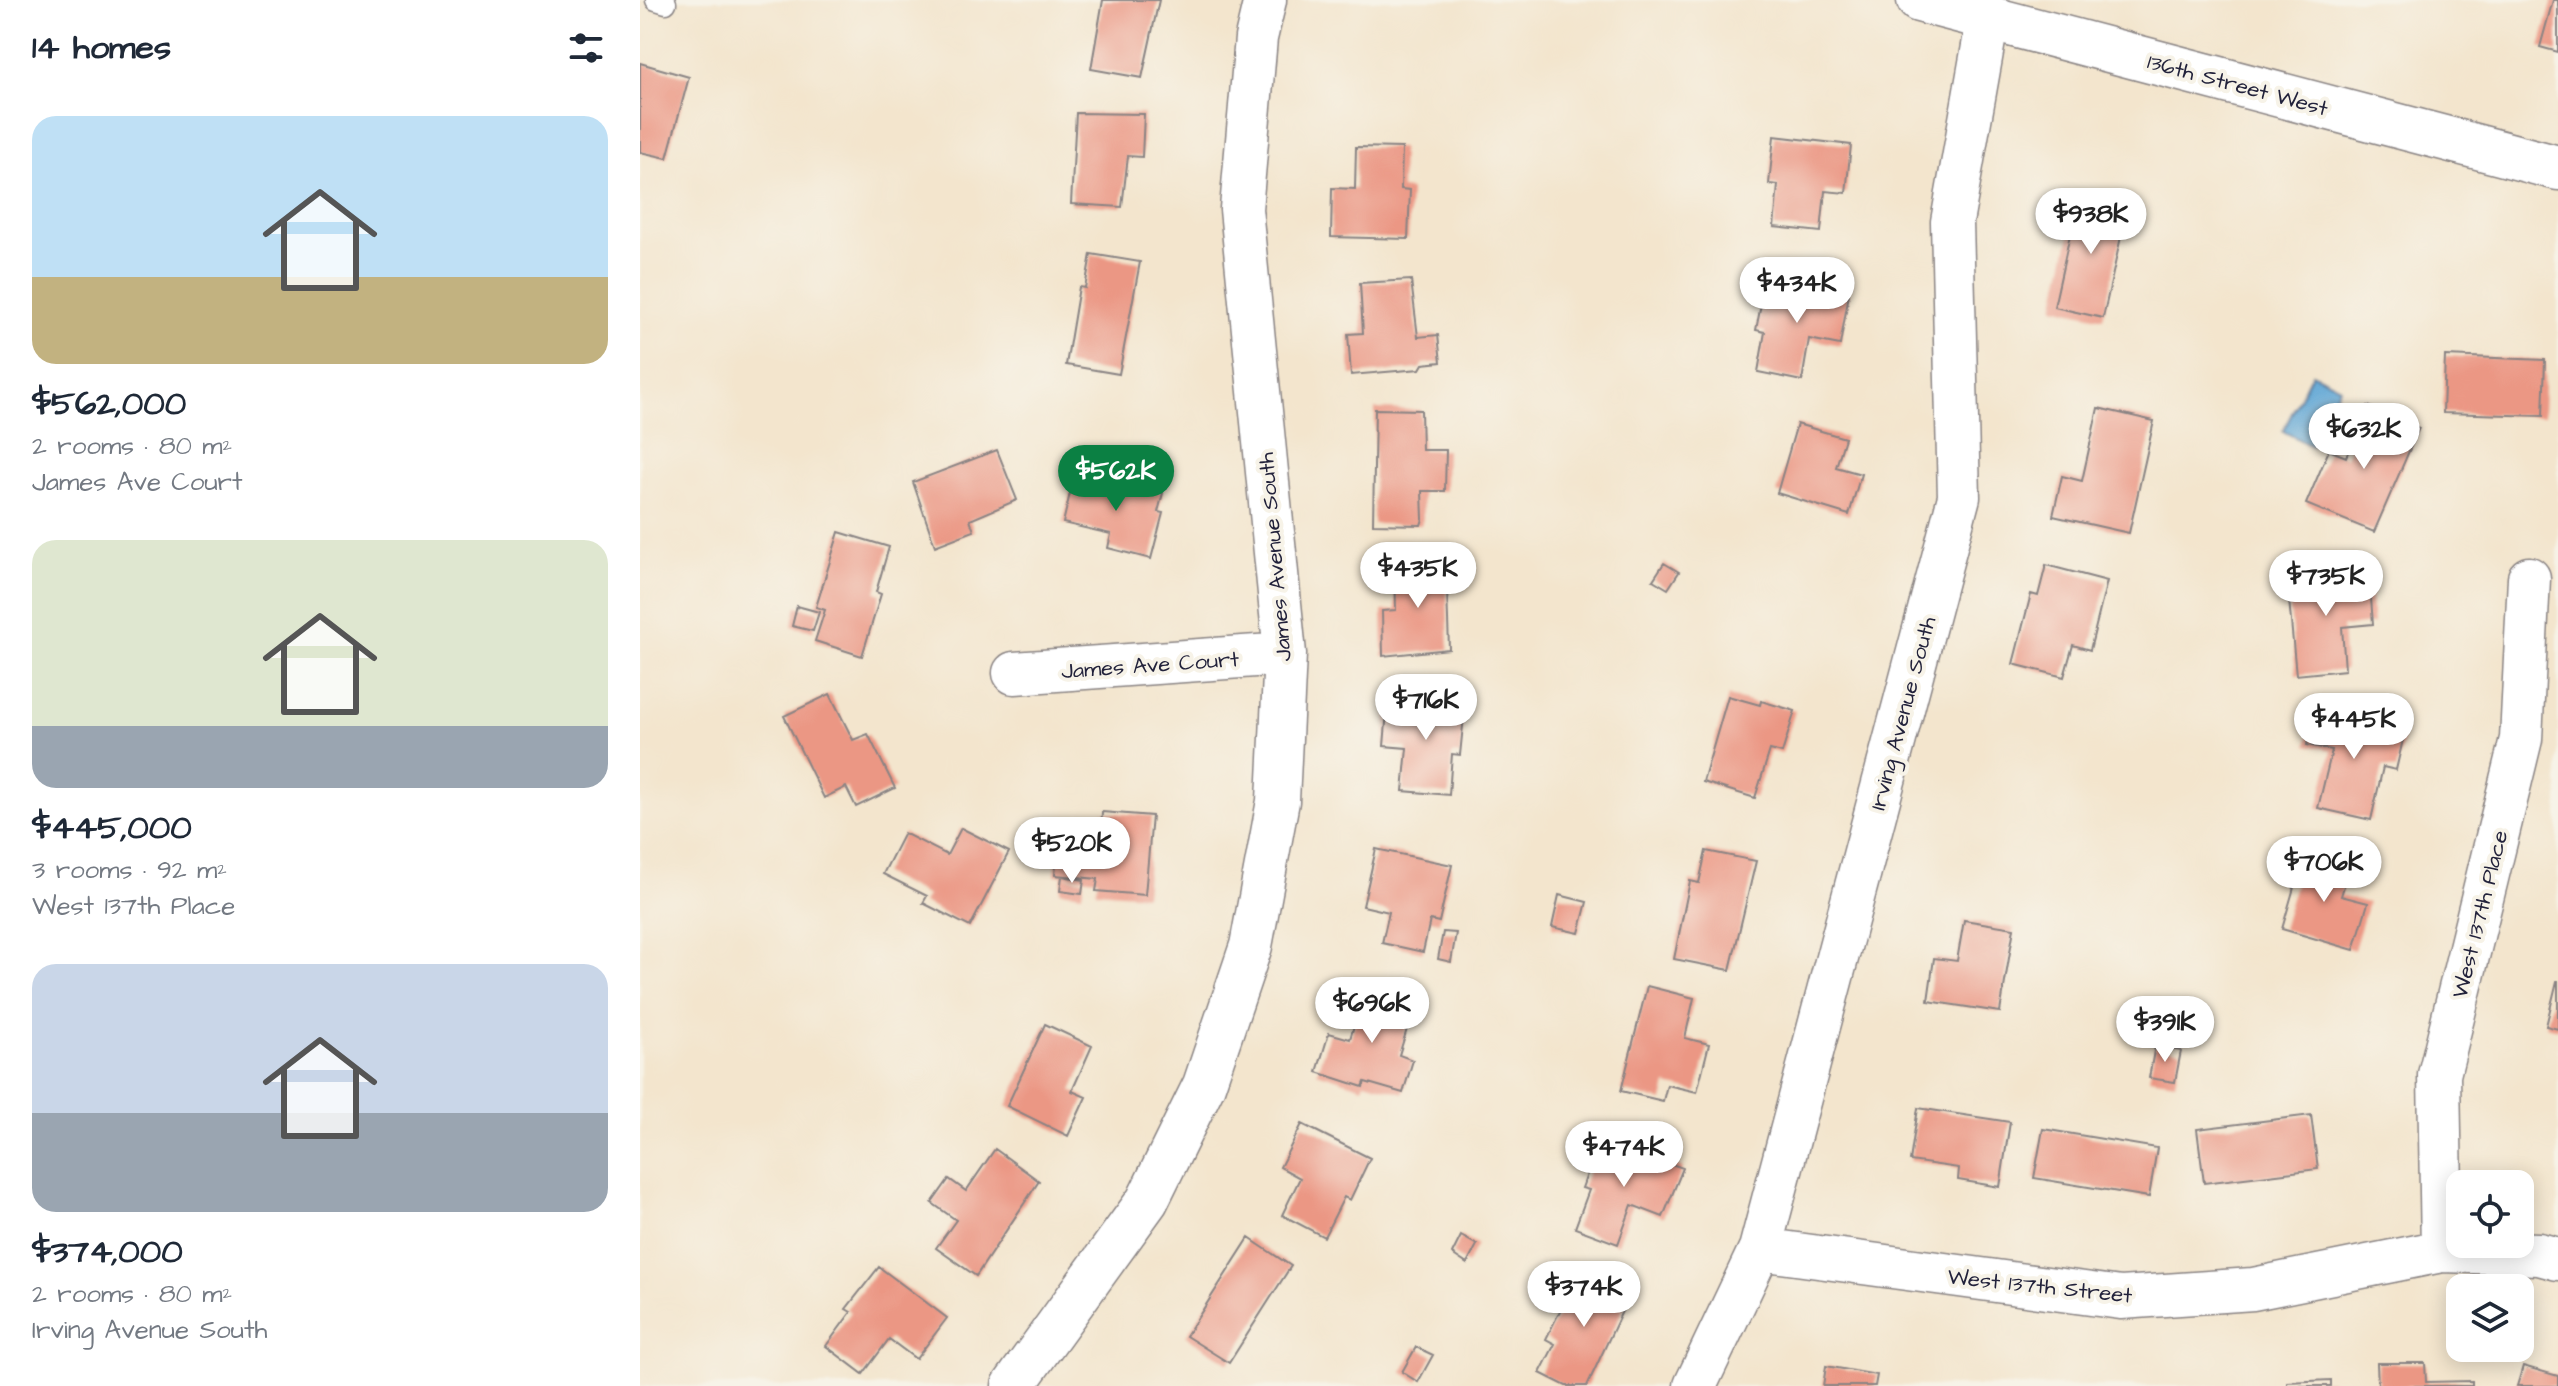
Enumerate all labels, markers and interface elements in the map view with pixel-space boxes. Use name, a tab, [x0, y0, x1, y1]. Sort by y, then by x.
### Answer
text: 14 homes	[32, 24, 171, 72]
icon: filters	[564, 26, 608, 70]
street label: 136th Street West	[2144, 46, 2331, 124]
icon: home	[248, 168, 392, 312]
pin: $938K	[2035, 188, 2147, 256]
text: $938K	[2053, 196, 2129, 232]
pin: $434K	[1741, 257, 1853, 325]
text: $434K	[1758, 265, 1836, 301]
text: $562,000	[32, 380, 186, 428]
pin: $632K	[2308, 403, 2420, 471]
text: $632K	[2327, 411, 2401, 447]
text: 2 rooms · 80 m²	[32, 428, 232, 464]
pin: $562K	[1060, 445, 1172, 513]
street label: James Avenue South	[1251, 451, 1300, 663]
text: $562K	[1076, 453, 1156, 489]
text: James Ave Court	[32, 464, 242, 500]
pin: $435K	[1362, 542, 1474, 610]
text: $435K	[1378, 550, 1458, 586]
pin: $735K	[2270, 550, 2382, 618]
text: $735K	[2287, 558, 2365, 594]
icon: home	[248, 592, 392, 736]
street label: Irving Avenue South	[1863, 613, 1945, 814]
street label: James Ave Court	[1060, 644, 1240, 687]
pin: $716K	[1370, 674, 1482, 742]
text: $716K	[1393, 682, 1459, 718]
pin: $445K	[2298, 693, 2410, 761]
text: $445K	[2312, 701, 2396, 737]
text: $445,000	[32, 804, 192, 852]
pin: $520K	[1016, 817, 1128, 885]
text: $520K	[1032, 825, 1112, 861]
street label: West 137th Place	[2445, 827, 2516, 1002]
pin: $706K	[2268, 836, 2380, 904]
text: $706K	[2285, 844, 2363, 880]
text: 3 rooms · 92 m²	[32, 852, 227, 888]
text: West 137th Place	[32, 888, 235, 924]
pin: $696K	[1316, 977, 1428, 1045]
text: $696K	[1333, 985, 1411, 1021]
pin: $391K	[2109, 996, 2221, 1064]
text: $391K	[2134, 1004, 2196, 1040]
icon: home	[248, 1016, 392, 1160]
pin: $474K	[1568, 1121, 1680, 1189]
text: $474K	[1583, 1129, 1665, 1165]
map controls	[2446, 1170, 2534, 1362]
button: locate	[2446, 1170, 2534, 1258]
text: $374,000	[32, 1228, 183, 1276]
pin: $374K	[1528, 1261, 1640, 1329]
street label: West 137th Street	[1946, 1261, 2134, 1312]
text: $374K	[1545, 1269, 1623, 1305]
button: layers	[2446, 1274, 2534, 1362]
text: 2 rooms · 80 m²	[32, 1276, 232, 1312]
text: Irving Avenue South	[32, 1312, 267, 1348]

